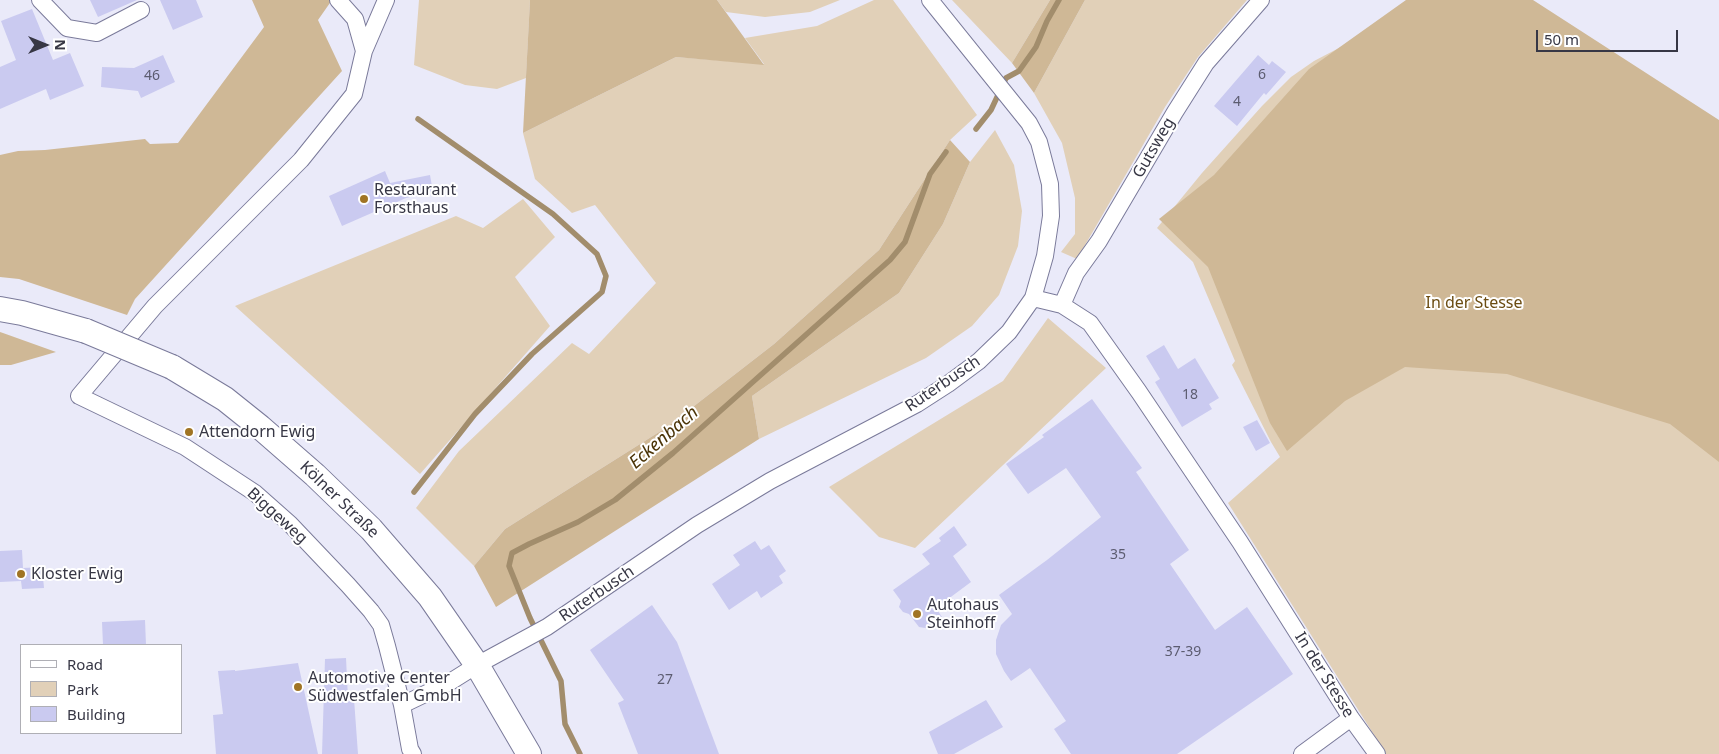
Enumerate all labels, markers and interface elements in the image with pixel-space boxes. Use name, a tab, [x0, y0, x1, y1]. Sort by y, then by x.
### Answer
north arrow	[20, 20, 70, 70]
scale bar	[1539, 20, 1682, 52]
text: 50 m	[1544, 29, 1579, 49]
text: N	[51, 39, 70, 51]
house number: 6	[1258, 67, 1266, 83]
house number: 46	[144, 68, 160, 84]
house number: 4	[1233, 94, 1241, 110]
street label: Gutsweg	[1129, 114, 1179, 182]
place label: Restaurant Forsthaus	[374, 180, 456, 218]
marker: Restaurant Forsthaus	[358, 193, 370, 205]
park label: In der Stesse	[1425, 293, 1523, 313]
street label: Ruterbusch	[902, 352, 984, 416]
house number: 18	[1182, 387, 1198, 403]
water label: Eckenbach	[625, 402, 703, 474]
place label: Attendorn Ewig	[199, 422, 315, 442]
marker: Attendorn Ewig	[183, 426, 195, 438]
street label: Kölner Straße	[296, 458, 382, 542]
street label: Biggeweg	[243, 484, 311, 548]
house number: 35	[1110, 547, 1126, 563]
street label: Ruterbusch	[556, 562, 638, 626]
place label: Kloster Ewig	[31, 564, 123, 584]
marker: Kloster Ewig	[15, 568, 27, 580]
place label: Autohaus Steinhoff	[927, 595, 999, 633]
marker: Autohaus Steinhoff	[911, 608, 923, 620]
street label: In der Stesse	[1290, 629, 1358, 721]
legend	[20, 644, 182, 734]
house number: 37-39	[1165, 644, 1201, 660]
text: Road	[67, 654, 103, 674]
place label: Automotive Center Südwestfalen GmbH	[308, 668, 462, 706]
house number: 27	[657, 672, 673, 688]
text: Park	[67, 679, 99, 699]
marker: Automotive Center Südwestfalen GmbH	[292, 681, 304, 693]
text: Building	[67, 704, 125, 724]

